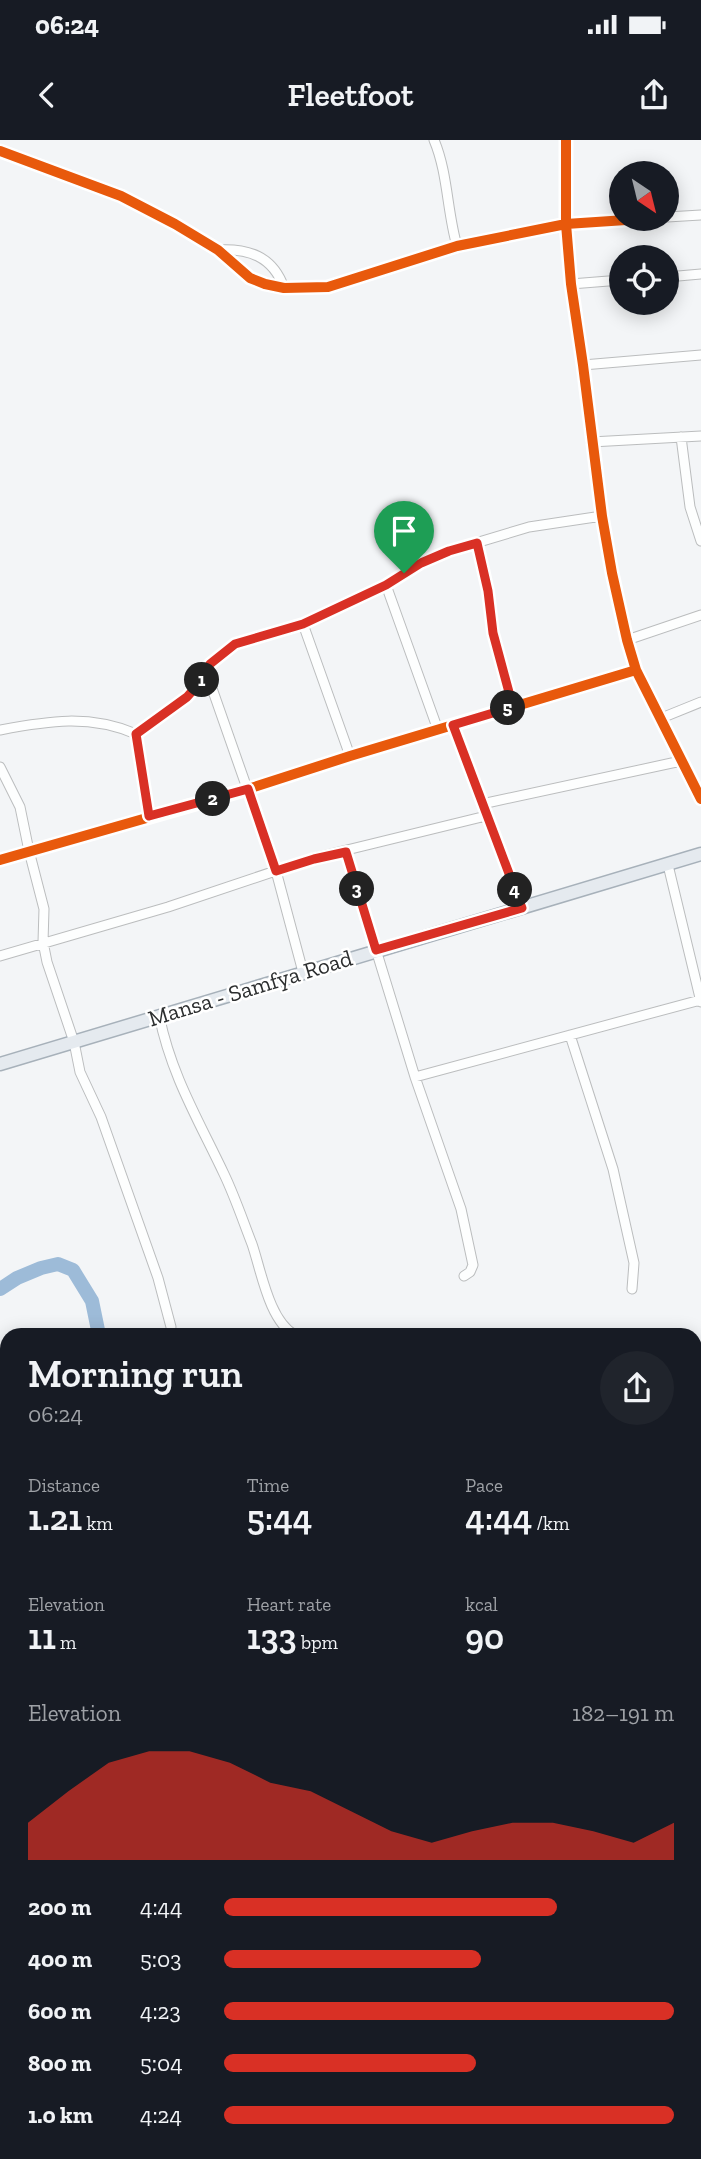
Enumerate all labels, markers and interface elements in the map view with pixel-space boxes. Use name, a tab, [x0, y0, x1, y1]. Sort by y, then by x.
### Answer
text: 06:24	[35, 9, 99, 41]
icon: back	[28, 76, 66, 114]
text: Fleetfoot	[287, 76, 414, 114]
icon: share	[635, 76, 673, 114]
north arrow	[609, 161, 679, 231]
map controls	[609, 161, 679, 315]
button: locate	[609, 245, 679, 315]
pin	[374, 501, 434, 573]
icon: arrive	[385, 512, 423, 550]
pin: 1	[184, 662, 220, 698]
text: 1	[198, 668, 205, 691]
pin: 5	[490, 690, 526, 726]
text: 5	[503, 696, 512, 719]
pin: 2	[196, 782, 230, 816]
text: 2	[207, 787, 218, 810]
pin: 3	[340, 872, 374, 906]
pin: 4	[498, 872, 532, 908]
text: 3	[351, 877, 362, 900]
text: 4	[509, 878, 520, 901]
street label: Mansa - Samfya Road	[145, 944, 356, 1032]
text: Morning run	[28, 1351, 243, 1397]
button: share	[600, 1351, 674, 1425]
text: 06:24	[28, 1400, 83, 1428]
text: Distance	[28, 1474, 100, 1497]
text: Time	[247, 1474, 289, 1497]
text: Pace	[465, 1474, 503, 1497]
text: 1.21	[28, 1497, 82, 1539]
text: 5:44	[247, 1497, 312, 1539]
text: 4:44	[465, 1497, 532, 1539]
text: km	[82, 1512, 113, 1535]
text: /km	[532, 1512, 569, 1535]
text: Elevation	[28, 1593, 105, 1616]
text: Heart rate	[247, 1593, 331, 1616]
text: kcal	[465, 1593, 498, 1616]
text: 11	[28, 1616, 56, 1658]
text: 133	[247, 1616, 297, 1658]
text: 90	[465, 1616, 504, 1658]
text: m	[56, 1631, 77, 1654]
text: bpm	[297, 1631, 338, 1654]
text: Elevation	[28, 1699, 121, 1727]
text: 182–191 m	[572, 1699, 674, 1727]
text: 200 m	[28, 1893, 91, 1921]
text: 4:44	[140, 1893, 182, 1921]
text: 400 m	[28, 1945, 92, 1973]
text: 5:03	[140, 1945, 181, 1973]
text: 600 m	[28, 1997, 91, 2025]
text: 4:23	[140, 1997, 181, 2025]
text: 800 m	[28, 2049, 91, 2077]
text: 5:04	[140, 2049, 183, 2077]
text: 1.0 km	[28, 2101, 93, 2129]
text: 4:24	[140, 2101, 182, 2129]

